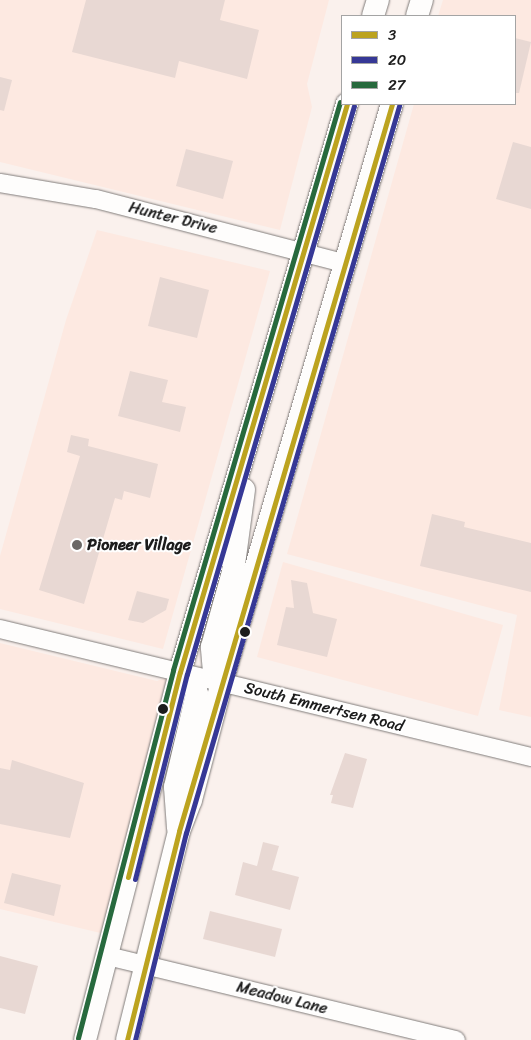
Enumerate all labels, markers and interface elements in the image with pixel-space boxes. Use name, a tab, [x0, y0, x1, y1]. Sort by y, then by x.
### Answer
legend	[341, 15, 516, 105]
text: 3	[388, 22, 396, 48]
text: 20	[388, 47, 406, 73]
text: 27	[388, 72, 405, 98]
street label: Hunter Drive	[127, 198, 219, 238]
place label: Pioneer Village	[87, 535, 191, 555]
marker: Pioneer Village	[71, 539, 83, 551]
unlabelled marker	[240, 627, 250, 637]
street label: South Emmertsen Road	[242, 678, 406, 736]
unlabelled marker	[158, 704, 168, 714]
street label: Meadow Lane	[234, 977, 330, 1019]

